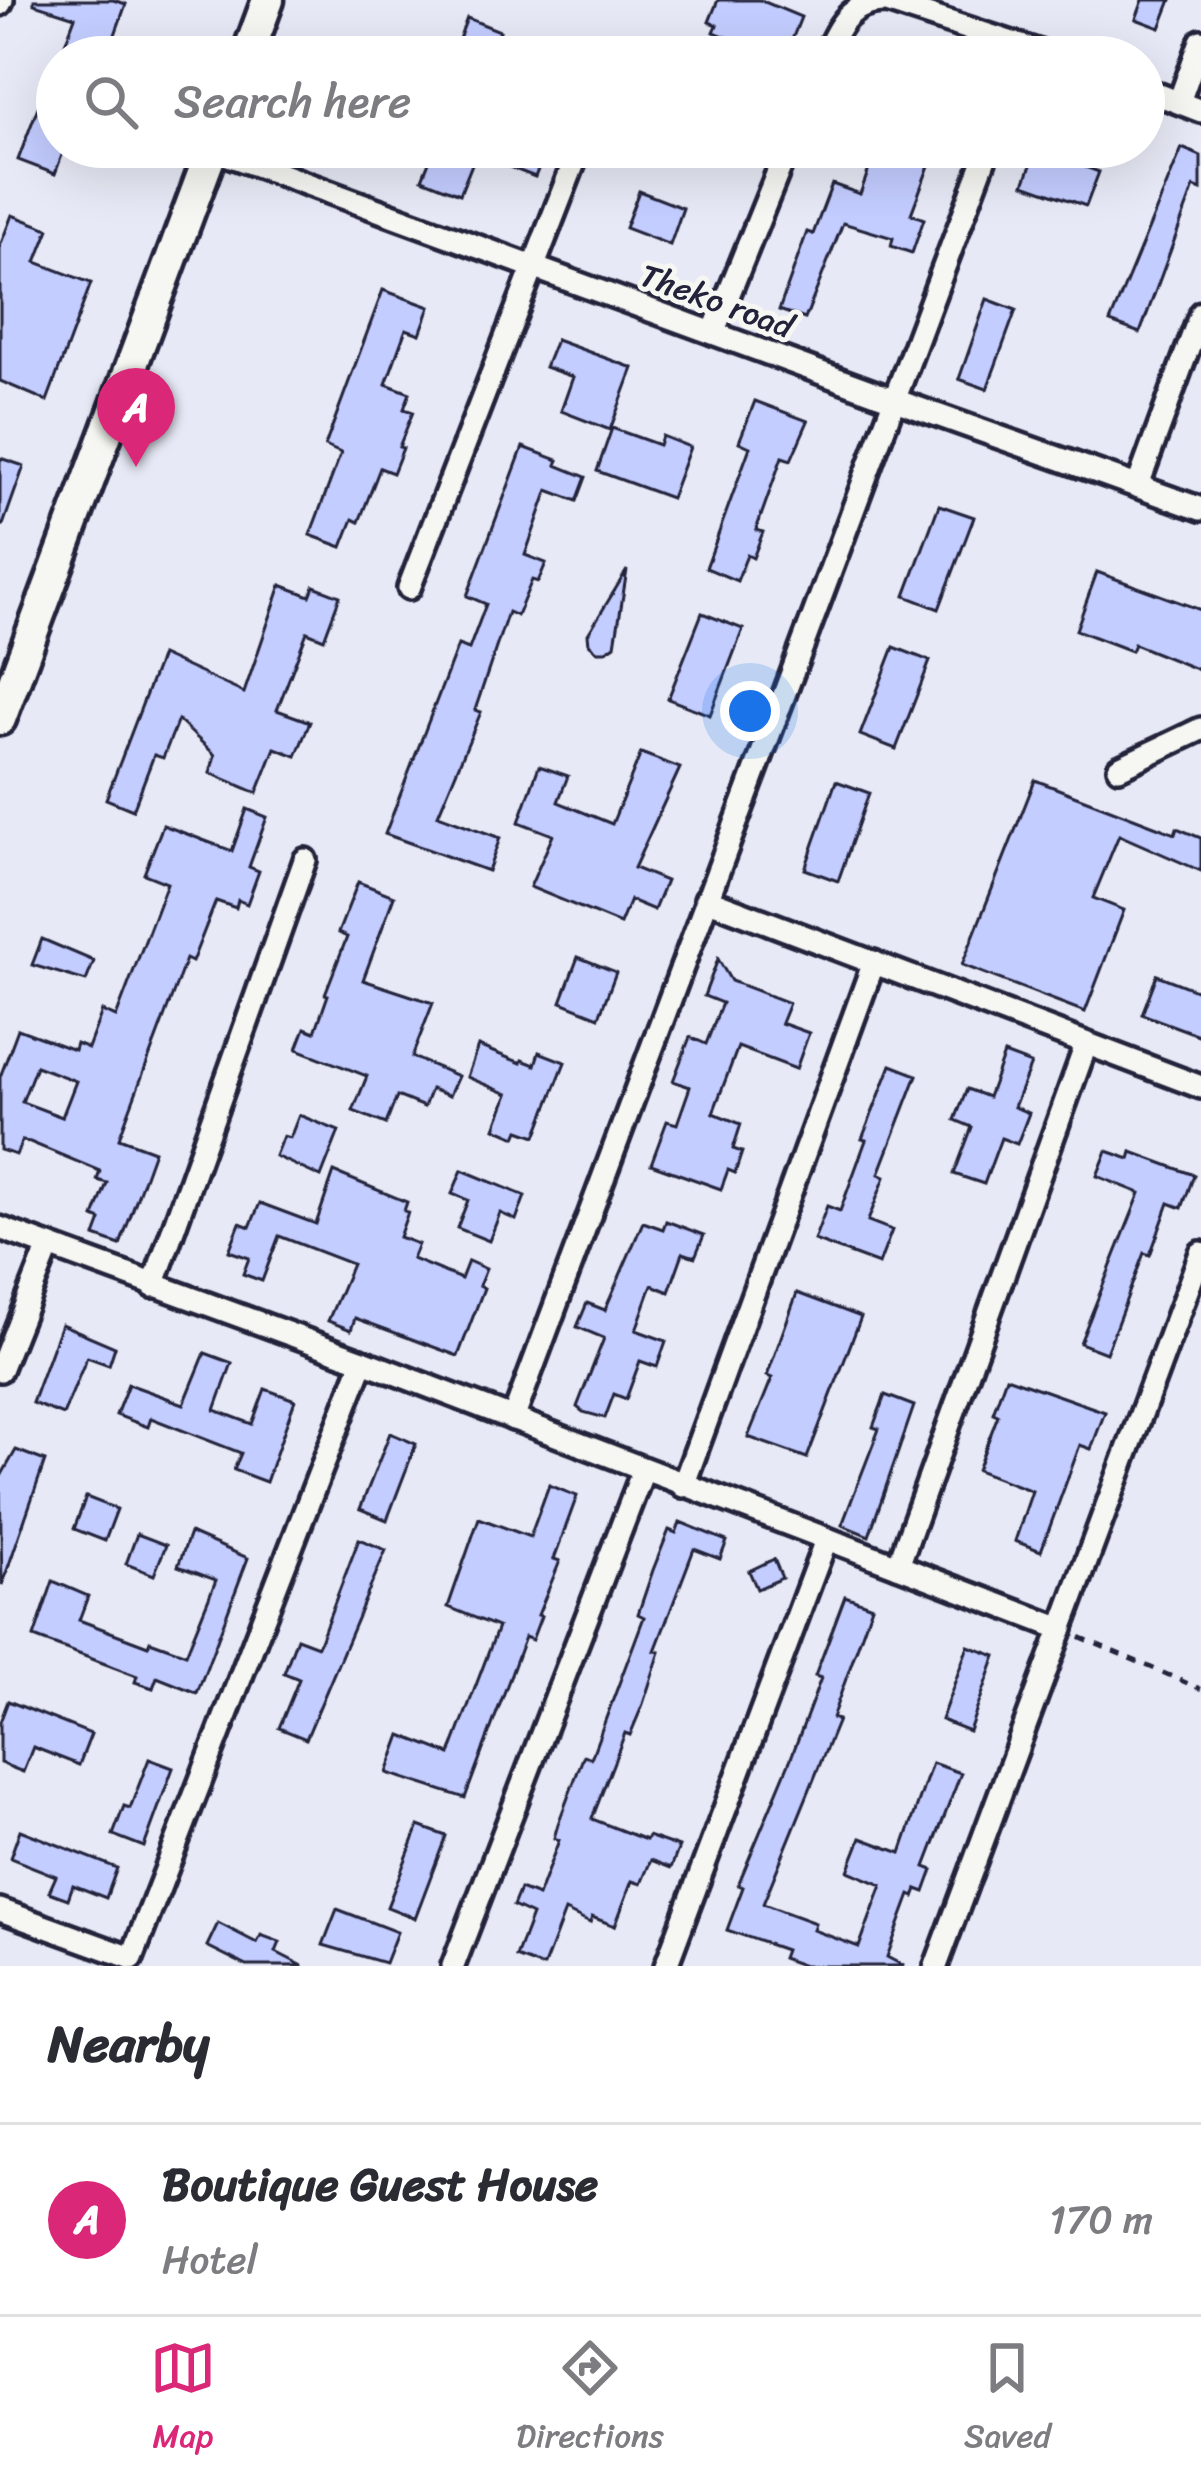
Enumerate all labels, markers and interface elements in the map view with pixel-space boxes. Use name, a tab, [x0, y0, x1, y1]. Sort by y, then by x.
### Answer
search box	[36, 36, 1165, 168]
text: Search here	[174, 62, 411, 142]
icon: search	[78, 69, 144, 135]
street label: Theko road	[632, 246, 804, 356]
pin: A	[97, 368, 175, 467]
your location	[720, 681, 780, 741]
text: Nearby	[48, 1999, 209, 2089]
text: Boutique Guest House	[162, 2145, 598, 2225]
text: A	[74, 2185, 100, 2254]
text: 170 m	[1049, 2185, 1153, 2254]
text: Hotel	[162, 2225, 258, 2294]
tab: Map	[150, 2335, 216, 2465]
tab: Directions	[516, 2335, 664, 2465]
tab: Saved	[964, 2335, 1051, 2465]

